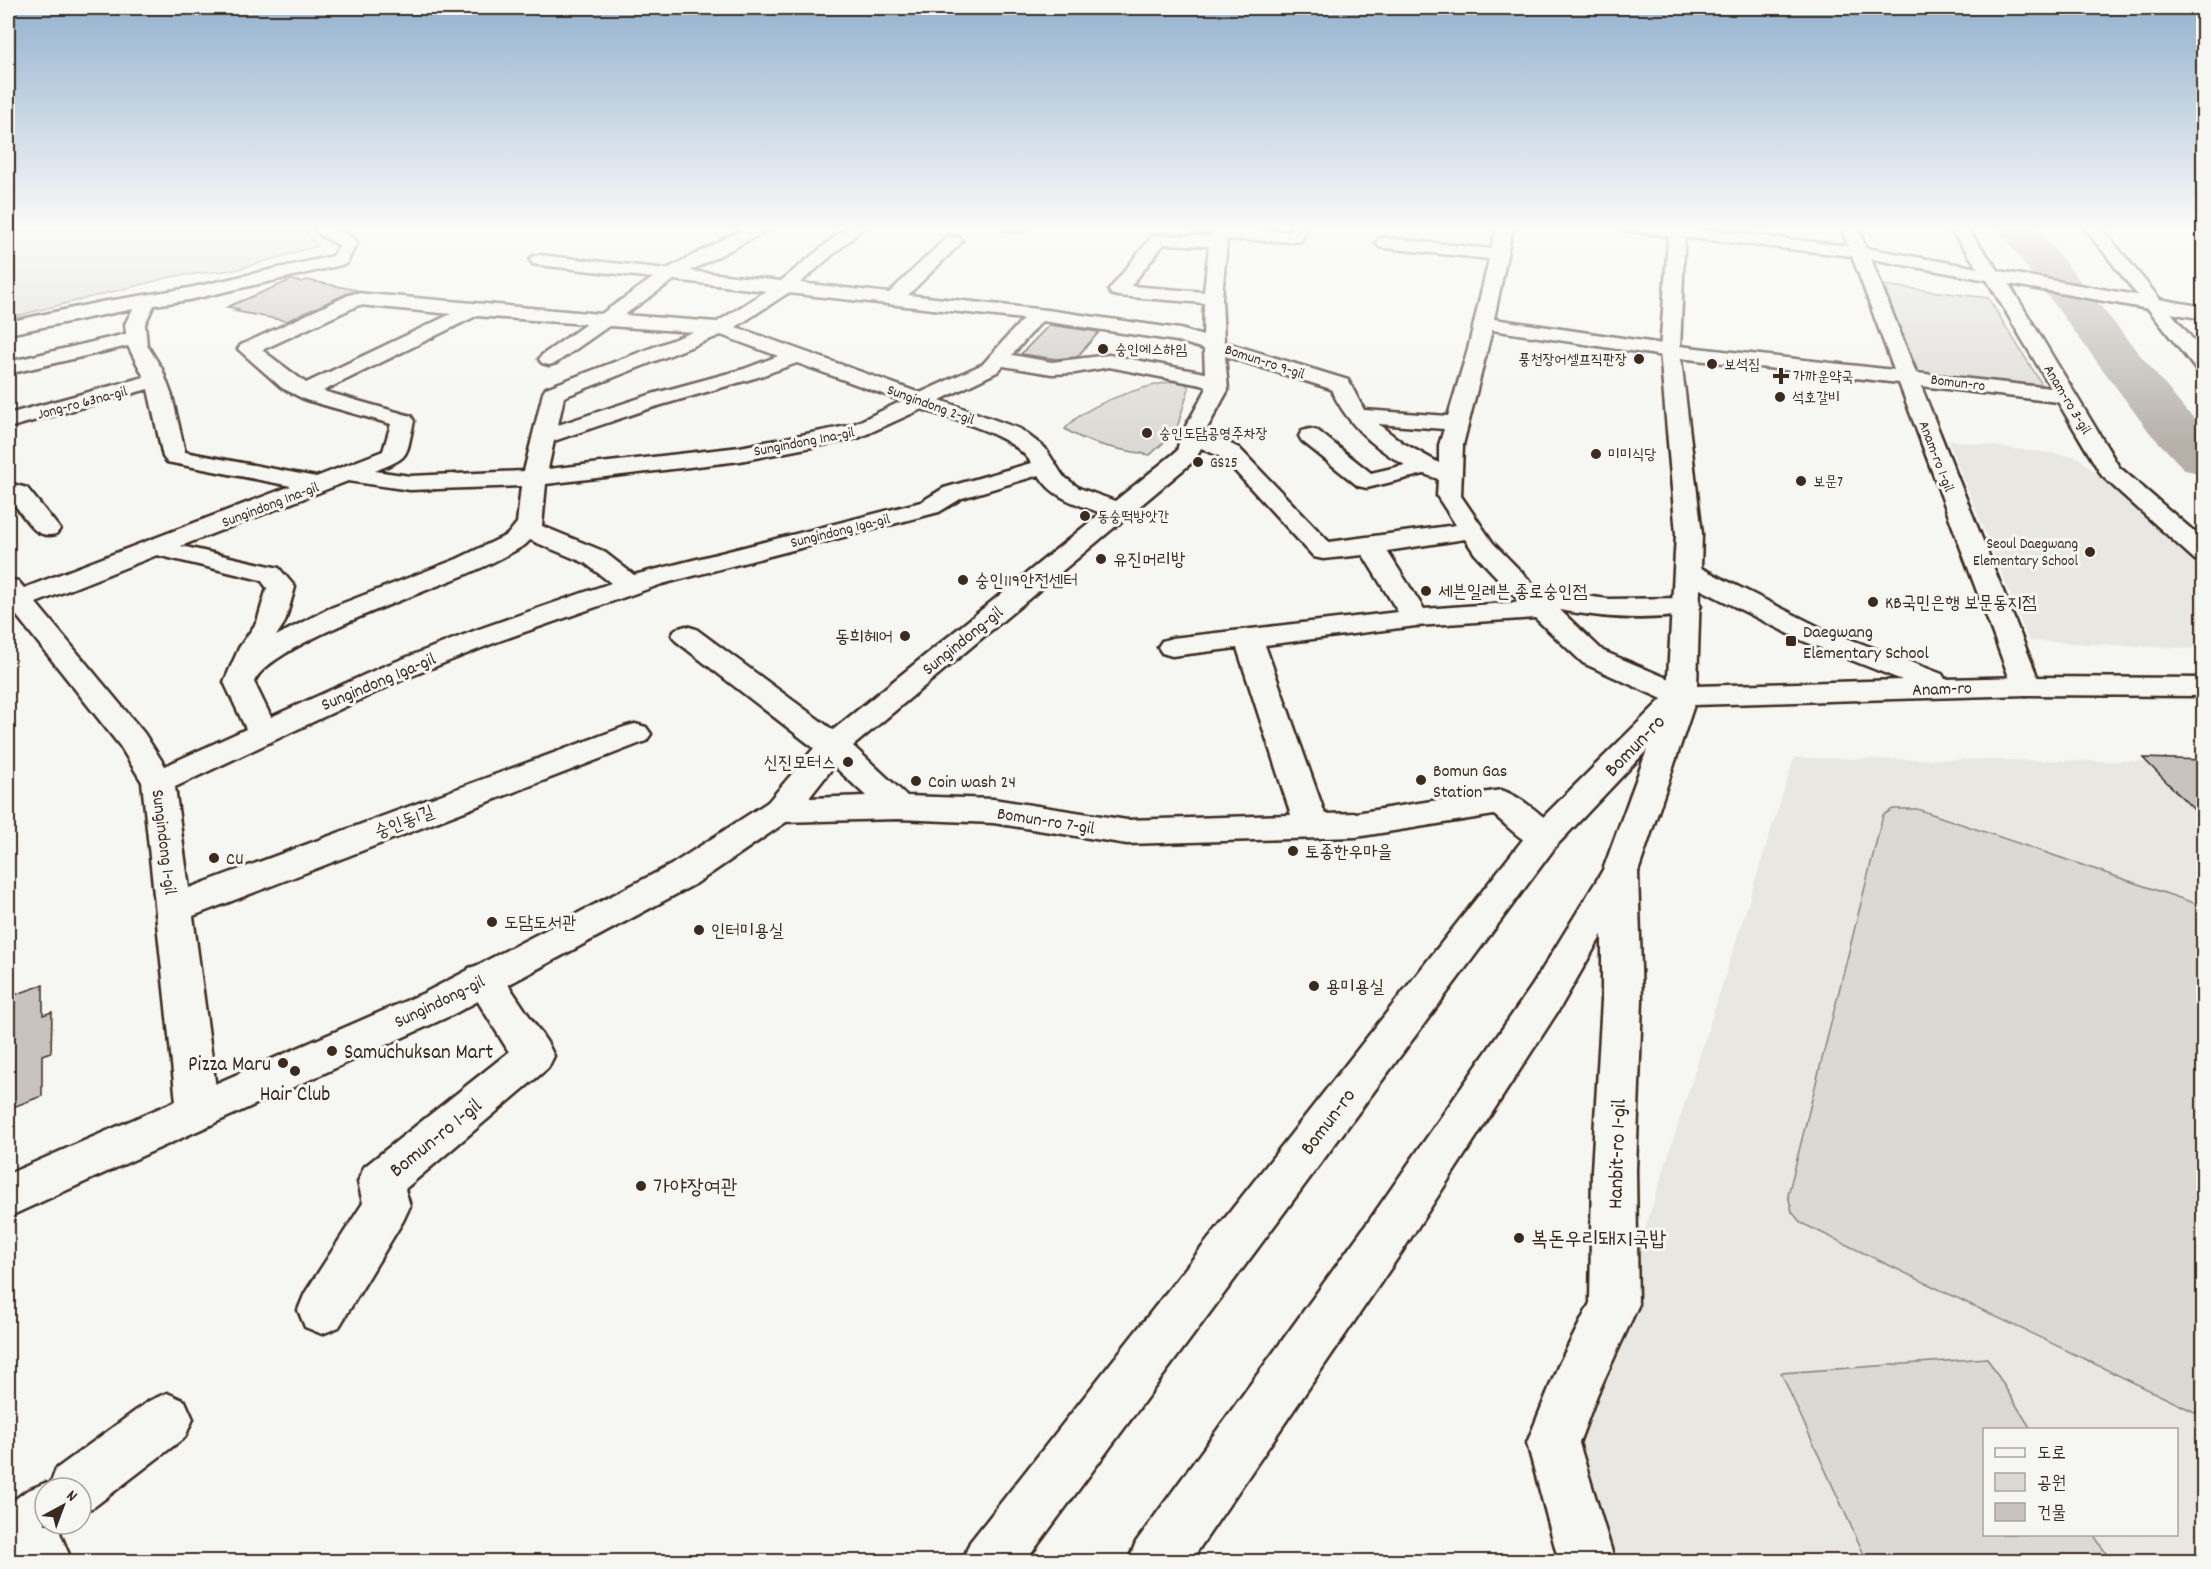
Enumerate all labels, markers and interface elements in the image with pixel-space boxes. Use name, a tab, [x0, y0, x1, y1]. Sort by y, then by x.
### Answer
place label: 숭인에스하임	[1115, 340, 1187, 362]
street label: Bomun-ro 9-gil	[1221, 340, 1308, 386]
marker: 숭인에스하임	[1096, 342, 1110, 356]
place label: 풍천장어셀프직판장	[1518, 350, 1627, 372]
marker: 풍천장어셀프직판장	[1632, 352, 1646, 366]
place label: 보석집	[1724, 355, 1760, 377]
marker: 보석집	[1705, 357, 1719, 371]
street label: Anam-ro 3-gil	[2037, 361, 2096, 439]
place label: 가까운약국	[1793, 367, 1853, 389]
marker: 가까운약국	[1774, 369, 1788, 383]
street label: Bomun-ro	[1929, 370, 1987, 398]
street label: Sungindong 2-gil	[884, 380, 977, 432]
street label: Jong-ro 63na-gil	[35, 381, 130, 427]
place label: 석호갈비	[1792, 388, 1840, 410]
marker: 석호갈비	[1773, 390, 1787, 404]
street label: Anam-ro 1-gil	[1912, 418, 1959, 496]
street label: Sungindong 1na-gil	[752, 422, 857, 464]
place label: 숭인도담공영주차장	[1159, 424, 1268, 446]
marker: 숭인도담공영주차장	[1140, 426, 1154, 440]
place label: 미미식당	[1608, 445, 1656, 467]
marker: 미미식당	[1589, 447, 1603, 461]
place label: GS25	[1210, 453, 1238, 475]
marker: GS25	[1191, 455, 1205, 469]
place label: 보문7	[1813, 472, 1843, 494]
marker: 보문7	[1794, 474, 1808, 488]
street label: Sungindong 1na-gil	[219, 477, 323, 534]
place label: 동숭떡방앗간	[1097, 507, 1169, 529]
street label: Sungindong 1ga-gil	[788, 509, 893, 555]
marker: 동숭떡방앗간	[1078, 509, 1092, 523]
place label: Seoul Daegwang Elementary School	[1973, 534, 2078, 573]
marker: Seoul Daegwang Elementary School	[2083, 545, 2097, 559]
place label: 유진머리방	[1113, 549, 1186, 574]
marker: 유진머리방	[1094, 552, 1108, 566]
place label: 숭인119안전센터	[975, 570, 1078, 595]
marker: 숭인119안전센터	[956, 573, 970, 587]
place label: 세븐일레븐 종로숭인점	[1438, 581, 1587, 606]
marker: 세븐일레븐 종로숭인점	[1419, 584, 1433, 598]
place label: KB국민은행 보문동지점	[1885, 592, 2037, 617]
marker: KB국민은행 보문동지점	[1866, 595, 1880, 609]
street label: Sungindong-gil	[918, 601, 1010, 682]
place label: Daegwang Elementary School	[1803, 621, 1930, 667]
place label: 동희헤어	[835, 626, 893, 651]
marker: 동희헤어	[898, 629, 912, 643]
marker: Daegwang Elementary School	[1784, 634, 1798, 648]
street label: Sungindong 1ga-gil	[318, 648, 441, 719]
street label: Anam-ro	[1912, 677, 1972, 704]
street label: Bomun-ro	[1599, 709, 1674, 785]
place label: 신진모터스	[764, 752, 836, 777]
marker: 신진모터스	[841, 755, 855, 769]
place label: Bomun Gas Station	[1433, 760, 1507, 806]
place label: Coin wash 24	[928, 771, 1016, 796]
marker: Bomun Gas Station	[1414, 773, 1428, 787]
marker: Coin wash 24	[909, 774, 923, 788]
street label: Sungindong 1-gil	[144, 788, 181, 897]
street label: 숭인동1길	[372, 800, 439, 846]
street label: Bomun-ro 7-gil	[995, 802, 1097, 843]
place label: 토종한우마을	[1305, 841, 1392, 866]
marker: 토종한우마을	[1286, 844, 1300, 858]
place label: CU	[226, 848, 244, 873]
marker: CU	[207, 851, 221, 865]
place label: 도담도서관	[504, 912, 576, 937]
marker: 도담도서관	[485, 915, 499, 929]
place label: 인터미용실	[711, 920, 784, 945]
marker: 인터미용실	[692, 923, 706, 937]
street label: Sungindong-gil	[391, 970, 490, 1036]
place label: 용미용실	[1326, 976, 1384, 1001]
marker: 용미용실	[1307, 979, 1321, 993]
place label: Samuchuksan Mart	[344, 1039, 493, 1069]
marker: Samuchuksan Mart	[325, 1044, 339, 1058]
place label: Pizza Maru	[188, 1051, 271, 1081]
marker: Pizza Maru	[276, 1056, 290, 1070]
marker: Hair Club	[288, 1064, 302, 1078]
place label: Hair Club	[260, 1081, 330, 1111]
street label: Bomun-ro	[1294, 1083, 1364, 1162]
street label: Bomun-ro 1-gil	[384, 1093, 490, 1186]
street label: Hanbit-ro 1-gil	[1602, 1099, 1636, 1210]
place label: 가야장여관	[653, 1174, 738, 1204]
marker: 가야장여관	[634, 1179, 648, 1193]
place label: 복돈우리돼지국밥	[1531, 1226, 1666, 1256]
marker: 복돈우리돼지국밥	[1512, 1231, 1526, 1245]
legend	[1983, 1428, 2178, 1536]
text: 도로	[2037, 1442, 2066, 1467]
text: 공원	[2037, 1472, 2066, 1497]
north arrow	[33, 1476, 93, 1536]
text: N	[61, 1485, 82, 1508]
text: 건물	[2037, 1502, 2066, 1527]

